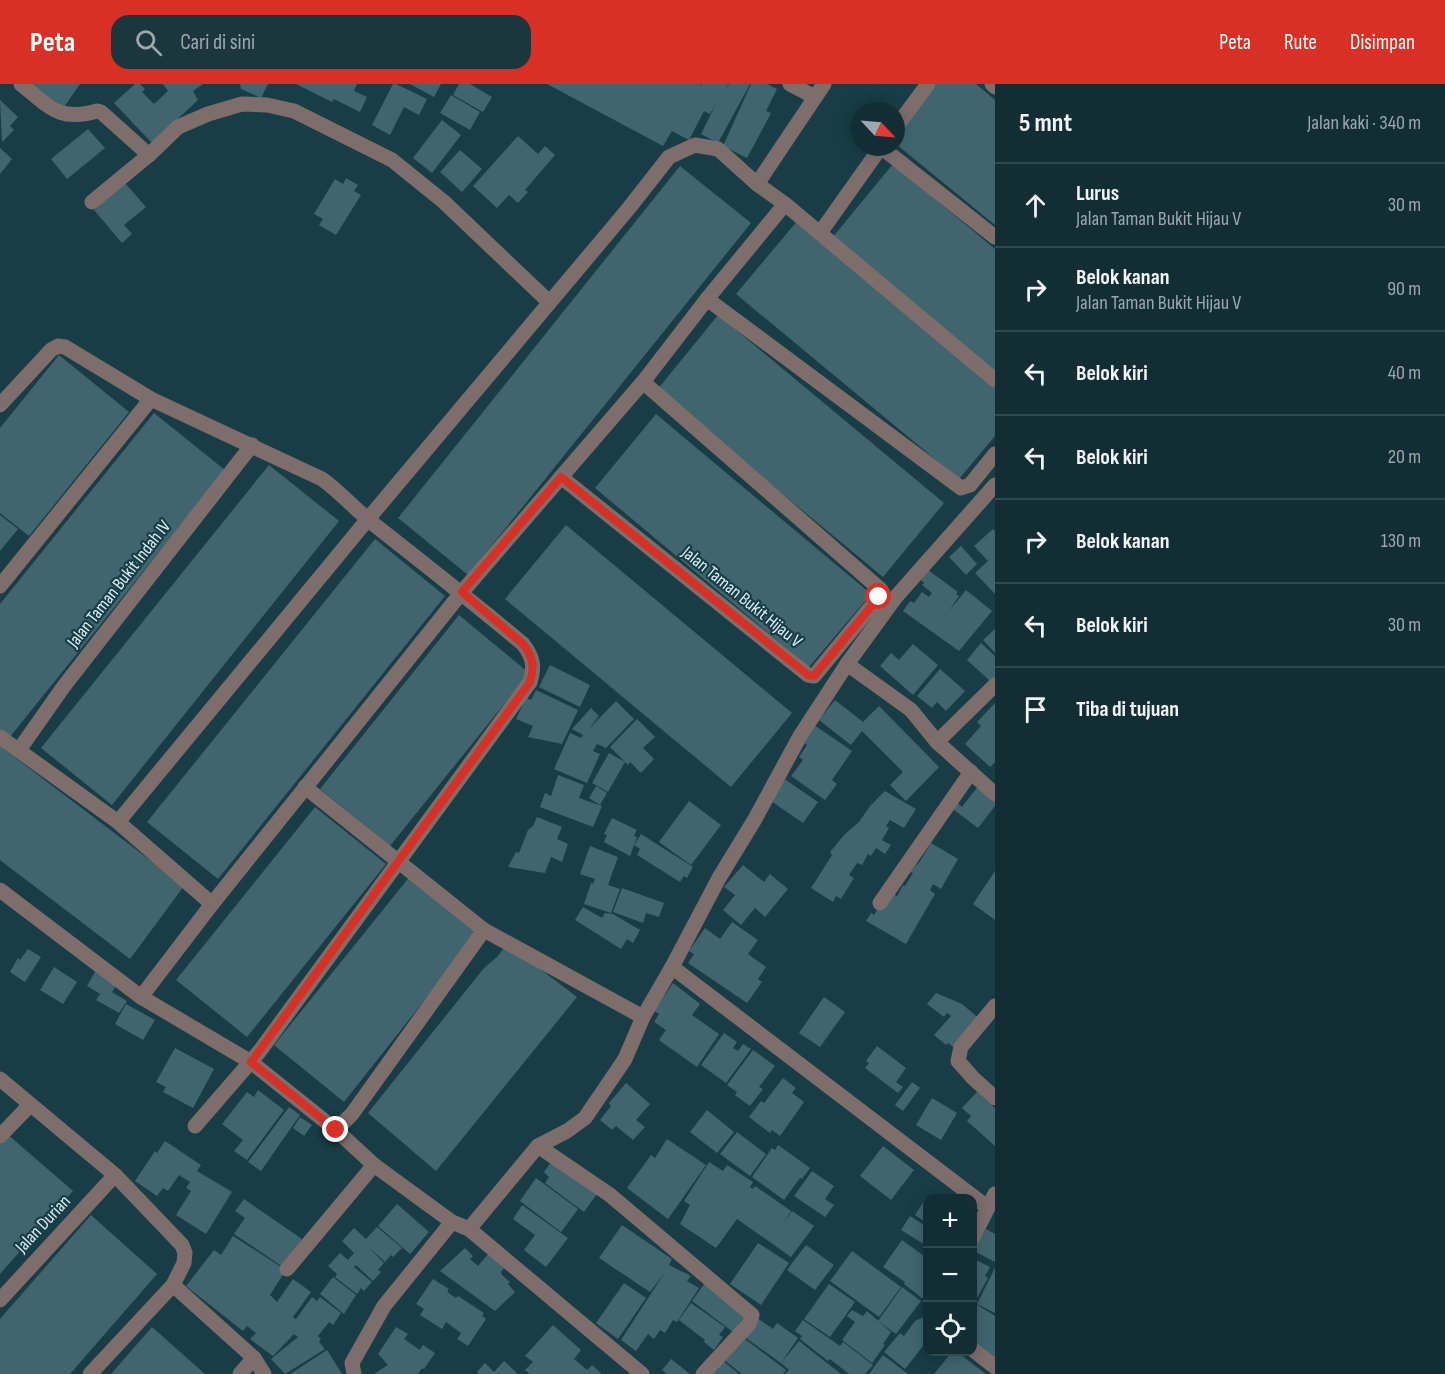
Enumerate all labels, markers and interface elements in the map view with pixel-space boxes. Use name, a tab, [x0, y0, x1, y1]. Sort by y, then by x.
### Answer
search box	[111, 15, 531, 69]
text: Peta	[30, 26, 75, 59]
icon: search	[132, 26, 165, 59]
text: Cari di sini	[180, 29, 255, 56]
text: Peta	[1219, 30, 1251, 55]
text: Rute	[1284, 30, 1317, 55]
text: Disimpan	[1350, 30, 1415, 55]
north arrow	[851, 102, 905, 156]
text: 5 mnt	[1019, 108, 1072, 139]
text: Jalan kaki · 340 m	[1307, 111, 1421, 135]
text: Lurus	[1076, 180, 1119, 207]
icon: ahead	[1019, 189, 1052, 222]
text: 30 m	[1388, 193, 1421, 217]
text: Jalan Taman Bukit Hijau V	[1076, 207, 1241, 231]
text: Belok kanan	[1076, 264, 1169, 291]
icon: right	[1019, 273, 1052, 306]
text: 90 m	[1387, 277, 1421, 301]
text: Jalan Taman Bukit Hijau V	[1076, 291, 1241, 315]
icon: left	[1019, 357, 1052, 390]
text: Belok kiri	[1076, 360, 1148, 387]
text: 40 m	[1388, 361, 1421, 385]
icon: left	[1019, 441, 1052, 474]
text: Belok kiri	[1076, 444, 1148, 471]
text: 20 m	[1388, 445, 1421, 469]
street label: Jalan Taman Bukit Indah IV	[62, 516, 175, 653]
icon: right	[1019, 525, 1052, 558]
text: Belok kanan	[1076, 528, 1169, 555]
text: 130 m	[1381, 529, 1421, 553]
street label: Jalan Taman Bukit Hijau V	[677, 541, 806, 652]
route start	[865, 583, 891, 609]
icon: left	[1019, 609, 1052, 642]
text: Belok kiri	[1076, 612, 1148, 639]
text: 30 m	[1388, 613, 1421, 637]
icon: arrive	[1019, 693, 1052, 726]
text: Tiba di tujuan	[1076, 696, 1179, 723]
route end	[322, 1116, 348, 1142]
street label: Jalan Durian	[10, 1191, 75, 1258]
map controls	[923, 1194, 977, 1356]
button: +	[923, 1194, 977, 1248]
button: −	[923, 1248, 977, 1302]
button: locate	[923, 1302, 977, 1356]

